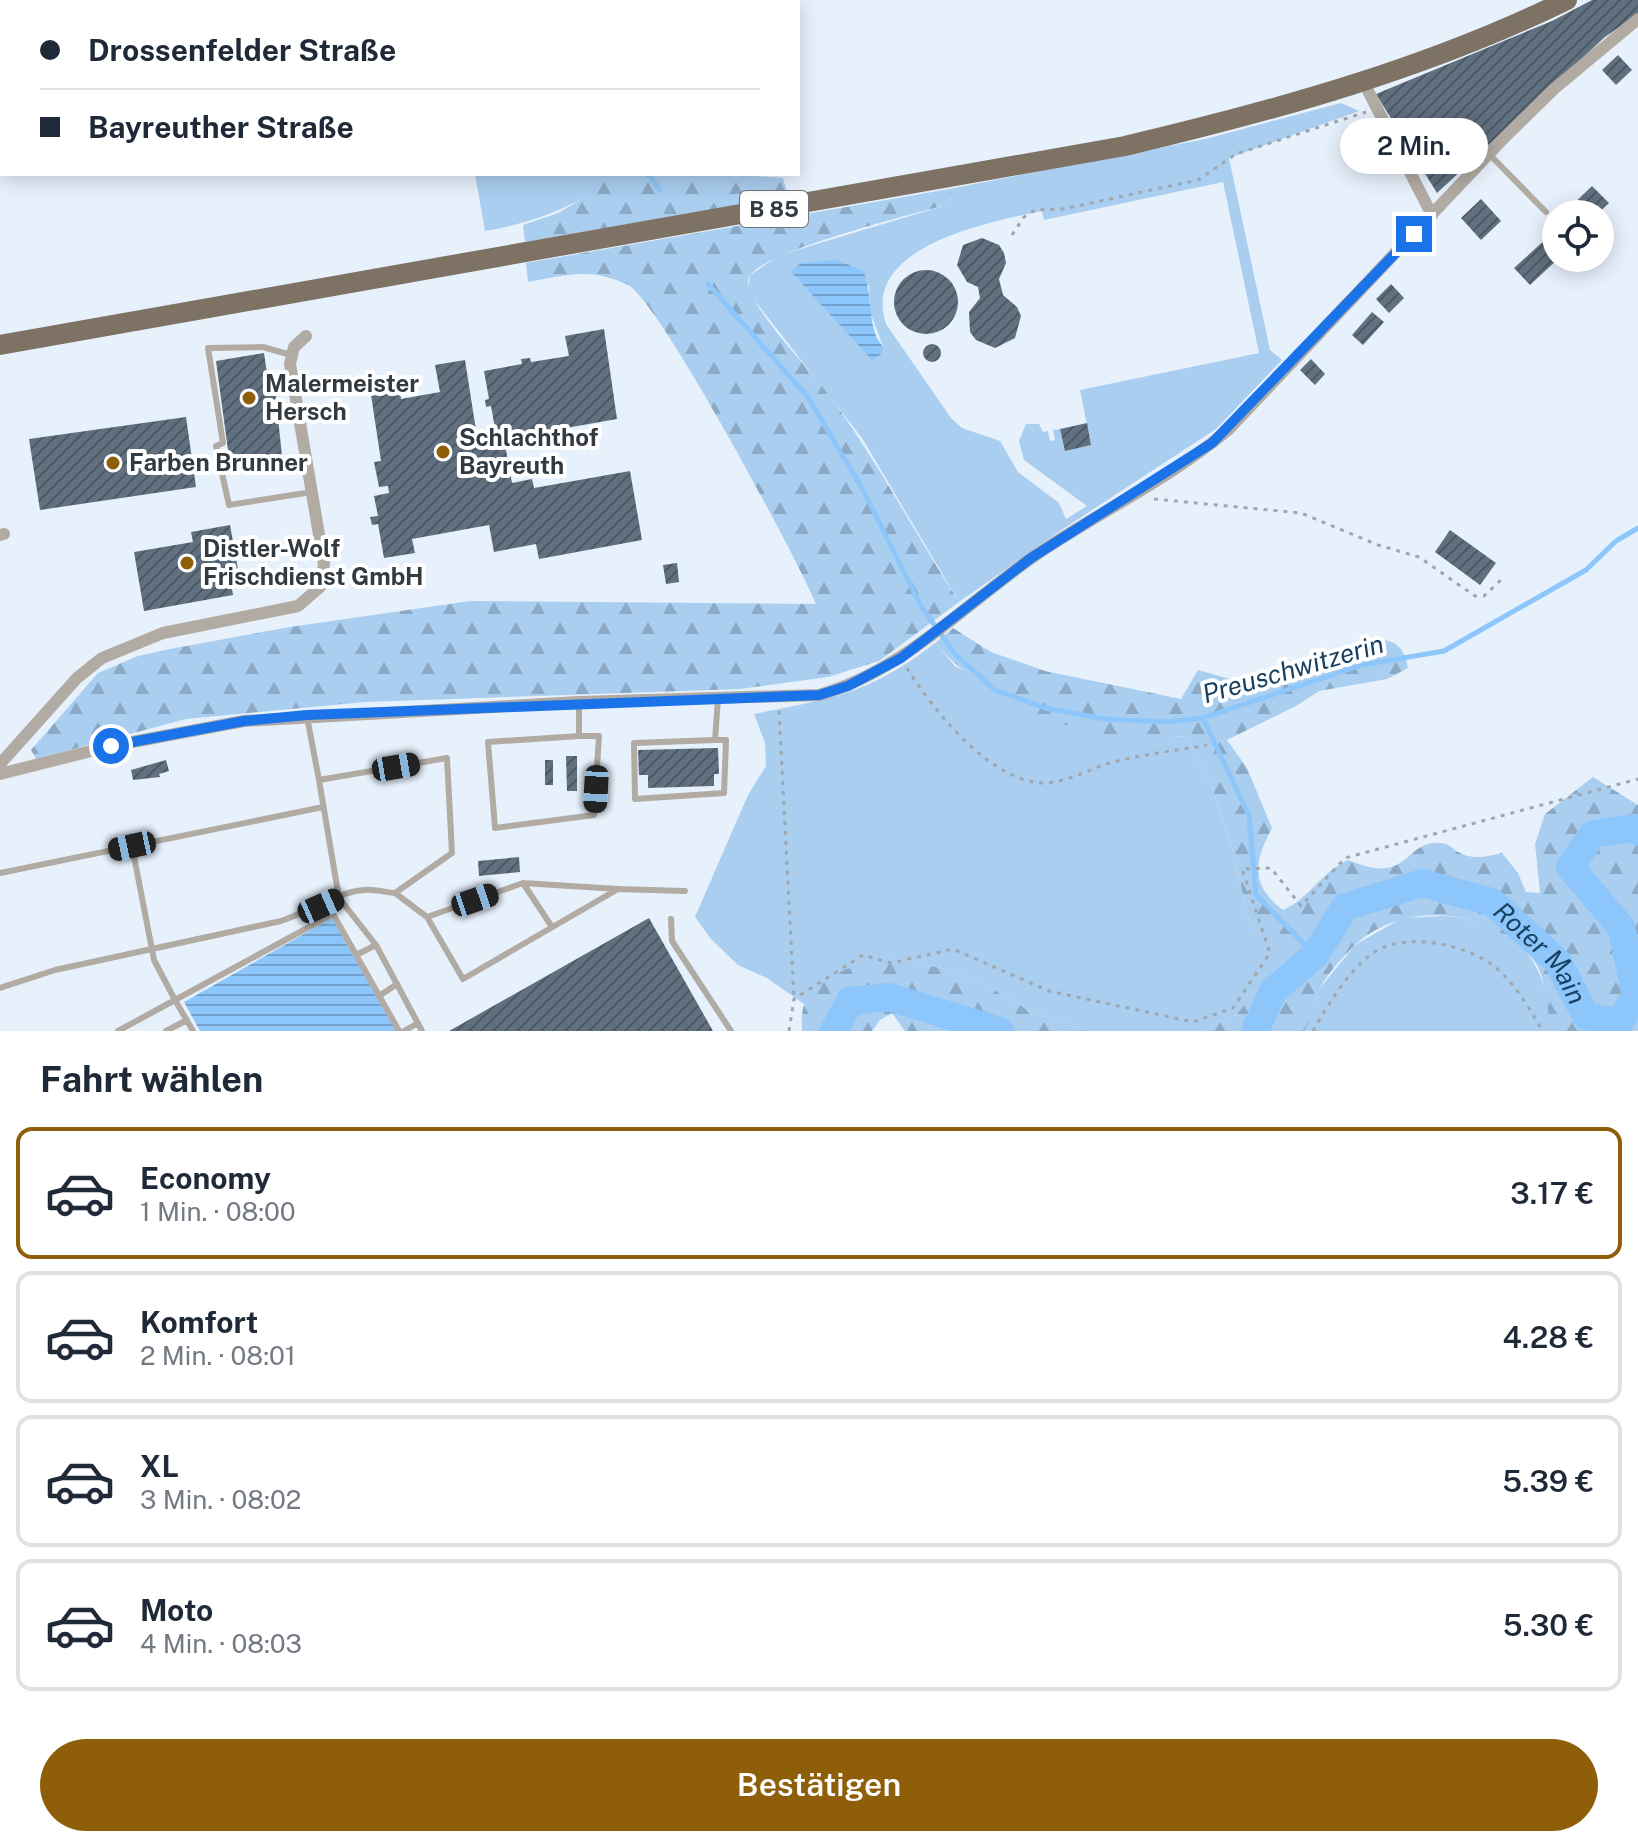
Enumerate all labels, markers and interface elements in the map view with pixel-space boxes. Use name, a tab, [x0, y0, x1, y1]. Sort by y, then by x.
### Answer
text: Drossenfelder Straße	[88, 32, 396, 68]
text: Bayreuther Straße	[88, 109, 354, 145]
callout: 2 Min.	[1340, 118, 1488, 174]
text: 2 Min.	[1377, 130, 1451, 161]
road number: B 85	[740, 191, 808, 227]
map controls	[1542, 200, 1614, 272]
button: locate	[1542, 200, 1614, 272]
route end	[1396, 216, 1432, 252]
place label: Malermeister Hersch	[265, 369, 419, 425]
marker: Malermeister Hersch	[240, 389, 258, 407]
place label: Schlachthof Bayreuth	[459, 423, 599, 479]
marker: Schlachthof Bayreuth	[434, 443, 452, 461]
place label: Farben Brunner	[129, 448, 308, 476]
marker: Farben Brunner	[104, 454, 122, 472]
place label: Distler-Wolf Frischdienst GmbH	[203, 534, 423, 590]
marker: Distler-Wolf Frischdienst GmbH	[178, 554, 196, 572]
water label: Preuschwitzerin	[1199, 628, 1387, 709]
route start	[93, 728, 129, 764]
car	[370, 751, 422, 783]
car	[583, 764, 609, 814]
car	[106, 829, 158, 863]
car	[448, 881, 502, 919]
car	[294, 885, 348, 927]
water label: Roter Main	[1488, 895, 1593, 1009]
text: Fahrt wählen	[40, 1058, 263, 1100]
icon: car	[44, 1157, 116, 1229]
text: Economy	[140, 1160, 271, 1196]
text: 3.17 €	[1510, 1175, 1594, 1211]
text: 1 Min. · 08:00	[140, 1196, 296, 1227]
icon: car	[44, 1301, 116, 1373]
text: Komfort	[140, 1304, 258, 1340]
text: 4.28 €	[1502, 1319, 1594, 1355]
text: 2 Min. · 08:01	[140, 1340, 296, 1371]
icon: car	[44, 1445, 116, 1517]
text: XL	[140, 1448, 179, 1484]
text: 5.39 €	[1502, 1463, 1594, 1499]
text: 3 Min. · 08:02	[140, 1484, 301, 1515]
icon: car	[44, 1589, 116, 1661]
text: Moto	[140, 1592, 213, 1628]
text: 5.30 €	[1503, 1607, 1594, 1643]
text: 4 Min. · 08:03	[140, 1628, 302, 1659]
button: Bestätigen	[40, 1739, 1598, 1831]

